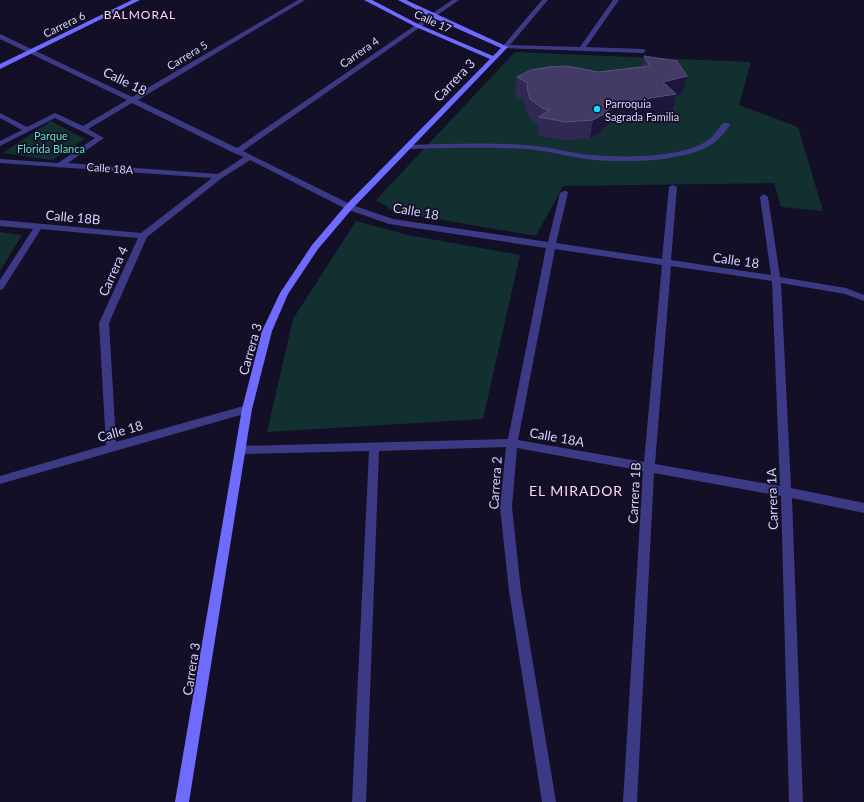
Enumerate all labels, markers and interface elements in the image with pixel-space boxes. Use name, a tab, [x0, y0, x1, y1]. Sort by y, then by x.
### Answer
district label: BALMORAL	[104, 7, 176, 22]
street label: Calle 17	[412, 7, 454, 35]
street label: Carrera 6	[41, 8, 87, 40]
street label: Carrera 4	[337, 33, 382, 70]
street label: Carrera 5	[164, 38, 210, 72]
street label: Carrera 3	[430, 55, 478, 105]
street label: Calle 18	[101, 64, 149, 98]
place label: Parroquia Sagrada Familia	[605, 97, 679, 123]
marker: Parroquia Sagrada Familia	[592, 104, 602, 114]
park label: Parque Florida Blanca	[17, 129, 85, 155]
street label: Calle 18A	[86, 160, 134, 176]
street label: Calle 18	[392, 199, 440, 223]
street label: Calle 18B	[45, 207, 101, 227]
street label: Carrera 4	[95, 243, 131, 299]
street label: Calle 18	[712, 249, 760, 271]
street label: Carrera 3	[235, 321, 265, 377]
street label: Calle 18	[95, 417, 145, 445]
street label: Calle 18A	[528, 424, 586, 450]
street label: Carrera 2	[485, 456, 505, 510]
street label: Carrera 1B	[624, 462, 644, 524]
street label: Carrera 1A	[763, 468, 781, 530]
district label: EL MIRADOR	[529, 482, 623, 499]
street label: Carrera 3	[179, 641, 203, 697]

